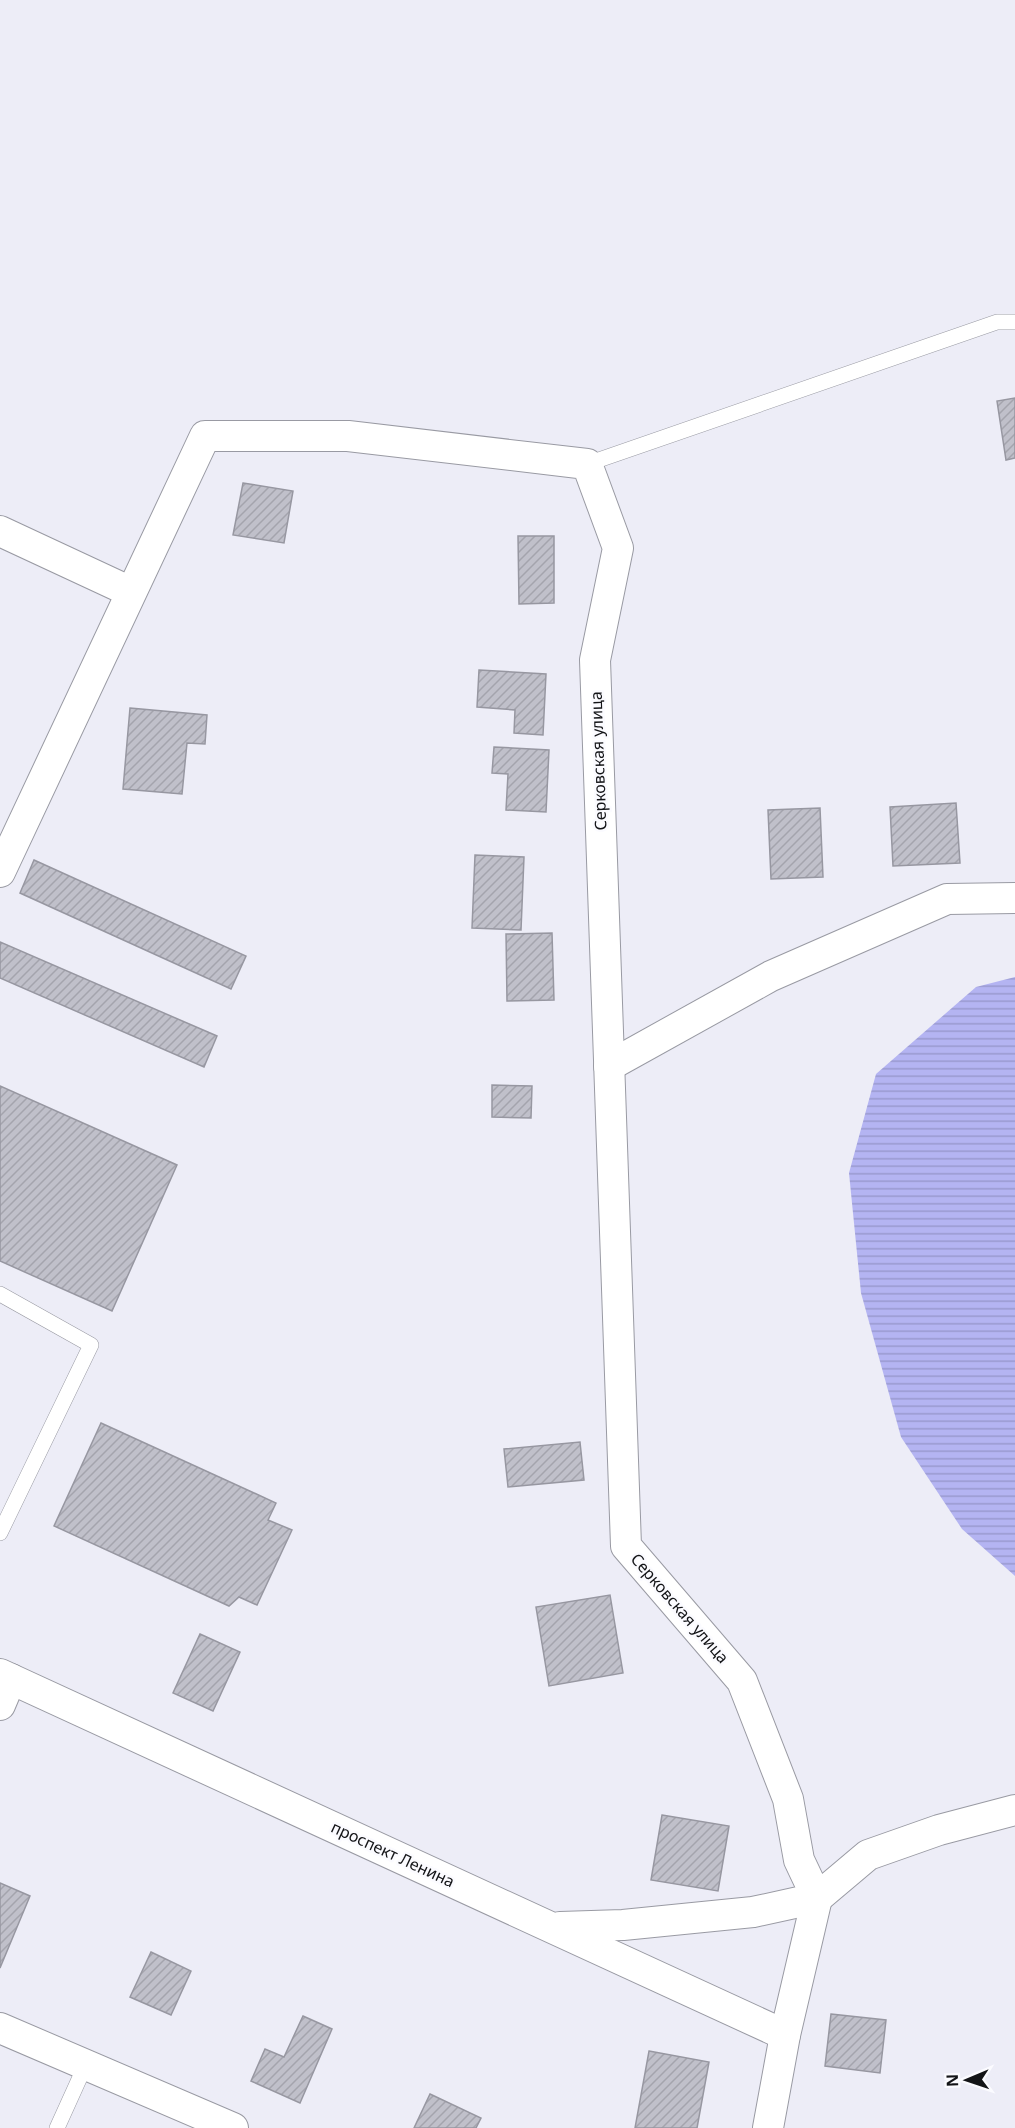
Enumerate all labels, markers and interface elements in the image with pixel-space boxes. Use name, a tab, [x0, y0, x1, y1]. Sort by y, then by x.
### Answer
street label: Серковская улица	[585, 691, 611, 831]
street label: Серковская улица	[626, 1548, 734, 1668]
street label: проспект Ленина	[328, 1816, 458, 1892]
north arrow	[937, 2050, 997, 2110]
text: N	[941, 2074, 963, 2087]

